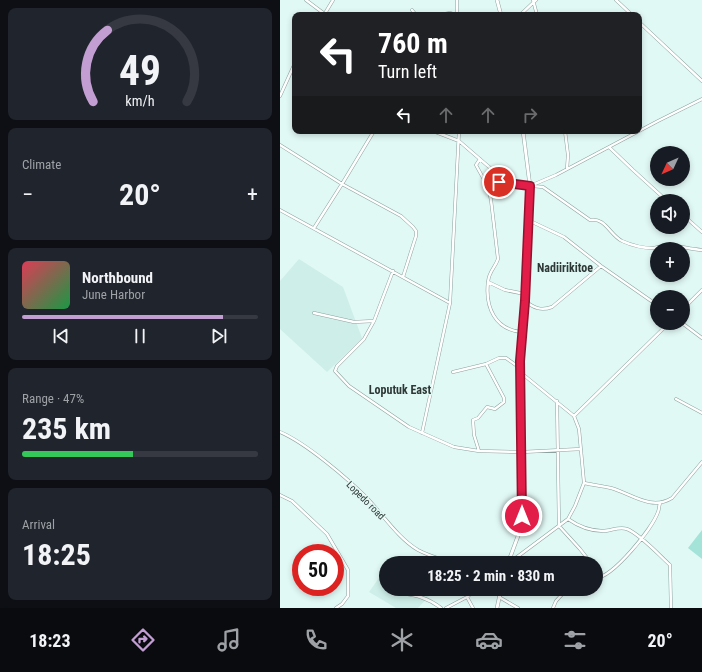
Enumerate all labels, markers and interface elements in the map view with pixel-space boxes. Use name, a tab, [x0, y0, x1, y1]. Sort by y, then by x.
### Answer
text: 760 m	[378, 27, 448, 60]
icon: left	[312, 28, 364, 80]
text: 49	[119, 46, 161, 95]
text: Turn left	[378, 61, 437, 82]
text: km/h	[125, 93, 155, 109]
icon: left	[393, 104, 415, 126]
icon: ahead	[435, 104, 457, 126]
icon: ahead	[477, 104, 499, 126]
icon: right	[519, 104, 541, 126]
north arrow	[650, 146, 690, 186]
map controls	[650, 146, 690, 330]
text: Climate	[22, 157, 61, 172]
pin	[482, 165, 516, 199]
icon: arrive	[488, 171, 510, 193]
text: 20°	[119, 177, 161, 212]
text: −	[22, 182, 33, 207]
text: +	[247, 182, 258, 207]
button: sound	[650, 194, 690, 234]
button: +	[650, 242, 690, 282]
district label: Nadiirikitoe	[537, 261, 593, 275]
text: Northbound	[82, 269, 153, 287]
text: June Harbor	[82, 287, 145, 302]
button: −	[650, 290, 690, 330]
icon: previous	[50, 325, 72, 347]
icon: pause	[129, 325, 151, 347]
icon: next	[208, 325, 230, 347]
district label: Loputuk East	[369, 383, 431, 397]
text: Range · 47%	[22, 391, 84, 406]
text: 235 km	[22, 411, 111, 446]
street label: Lopedo road	[344, 479, 387, 522]
position arrow	[501, 495, 543, 537]
text: Arrival	[22, 517, 55, 532]
text: 18:25	[22, 537, 91, 572]
speed limit sign: 50	[292, 544, 344, 596]
text: 18:25 · 2 min · 830 m	[427, 567, 555, 585]
icon: directions	[129, 626, 157, 654]
icon: music	[215, 626, 243, 654]
icon: phone	[302, 626, 330, 654]
icon: climate	[388, 626, 416, 654]
icon: car	[475, 626, 503, 654]
icon: filters	[561, 626, 589, 654]
text: 18:23	[29, 630, 71, 651]
text: 20°	[647, 630, 673, 651]

